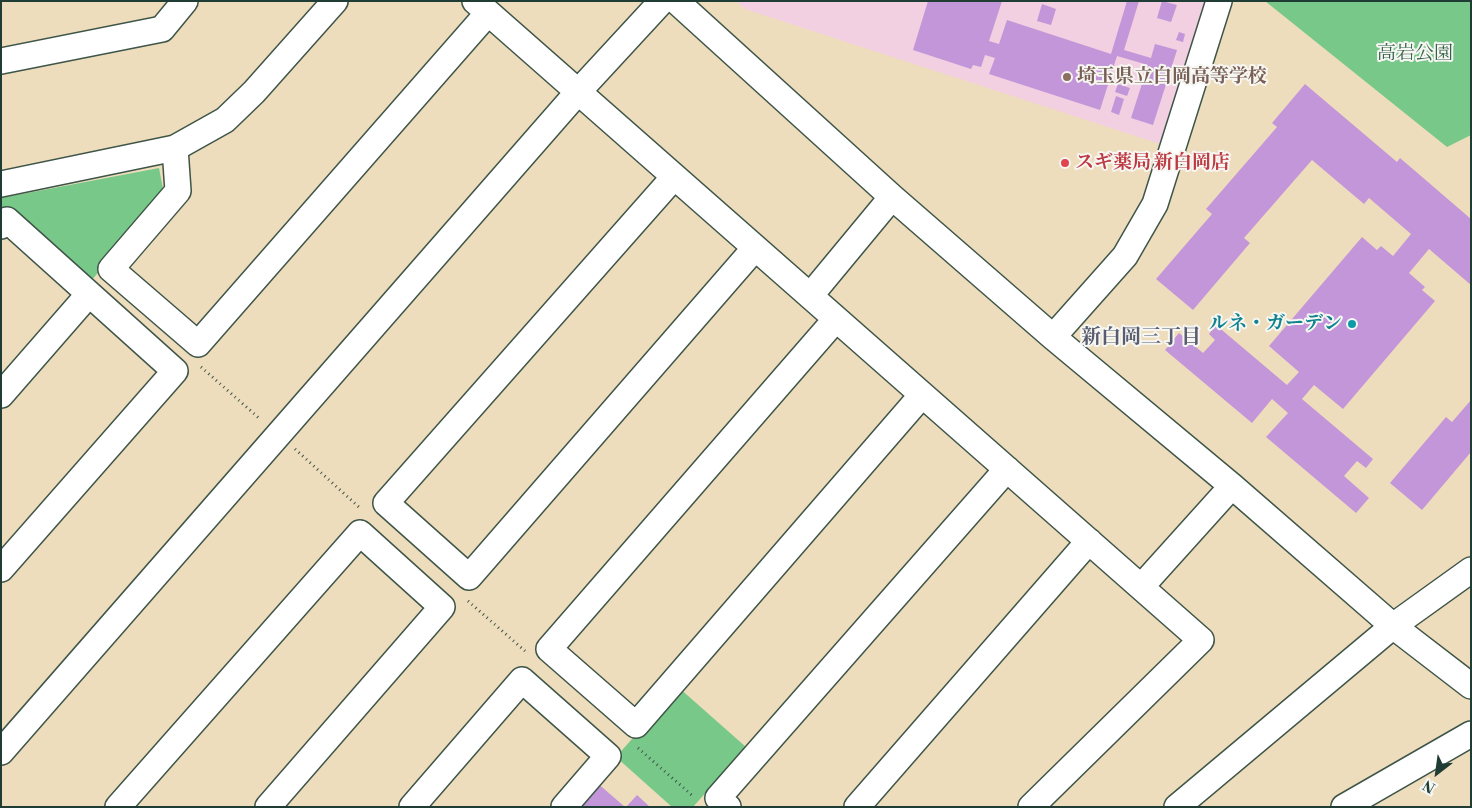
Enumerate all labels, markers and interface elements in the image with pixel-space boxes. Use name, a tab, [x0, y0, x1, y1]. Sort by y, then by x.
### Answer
park label: 高岩公園	[1377, 43, 1453, 65]
place label: 埼玉県立白岡高等学校	[1077, 66, 1267, 88]
marker: 埼玉県立白岡高等学校	[1061, 71, 1073, 83]
place label: スギ薬局 新白岡店	[1075, 152, 1230, 174]
marker: スギ薬局 新白岡店	[1059, 157, 1071, 169]
place label: ルネ・ガーデン	[1209, 313, 1342, 335]
marker: ルネ・ガーデン	[1346, 318, 1358, 330]
district label: 新白岡三丁目	[1081, 326, 1201, 350]
north arrow	[1412, 748, 1462, 798]
text: N	[1420, 775, 1439, 797]

